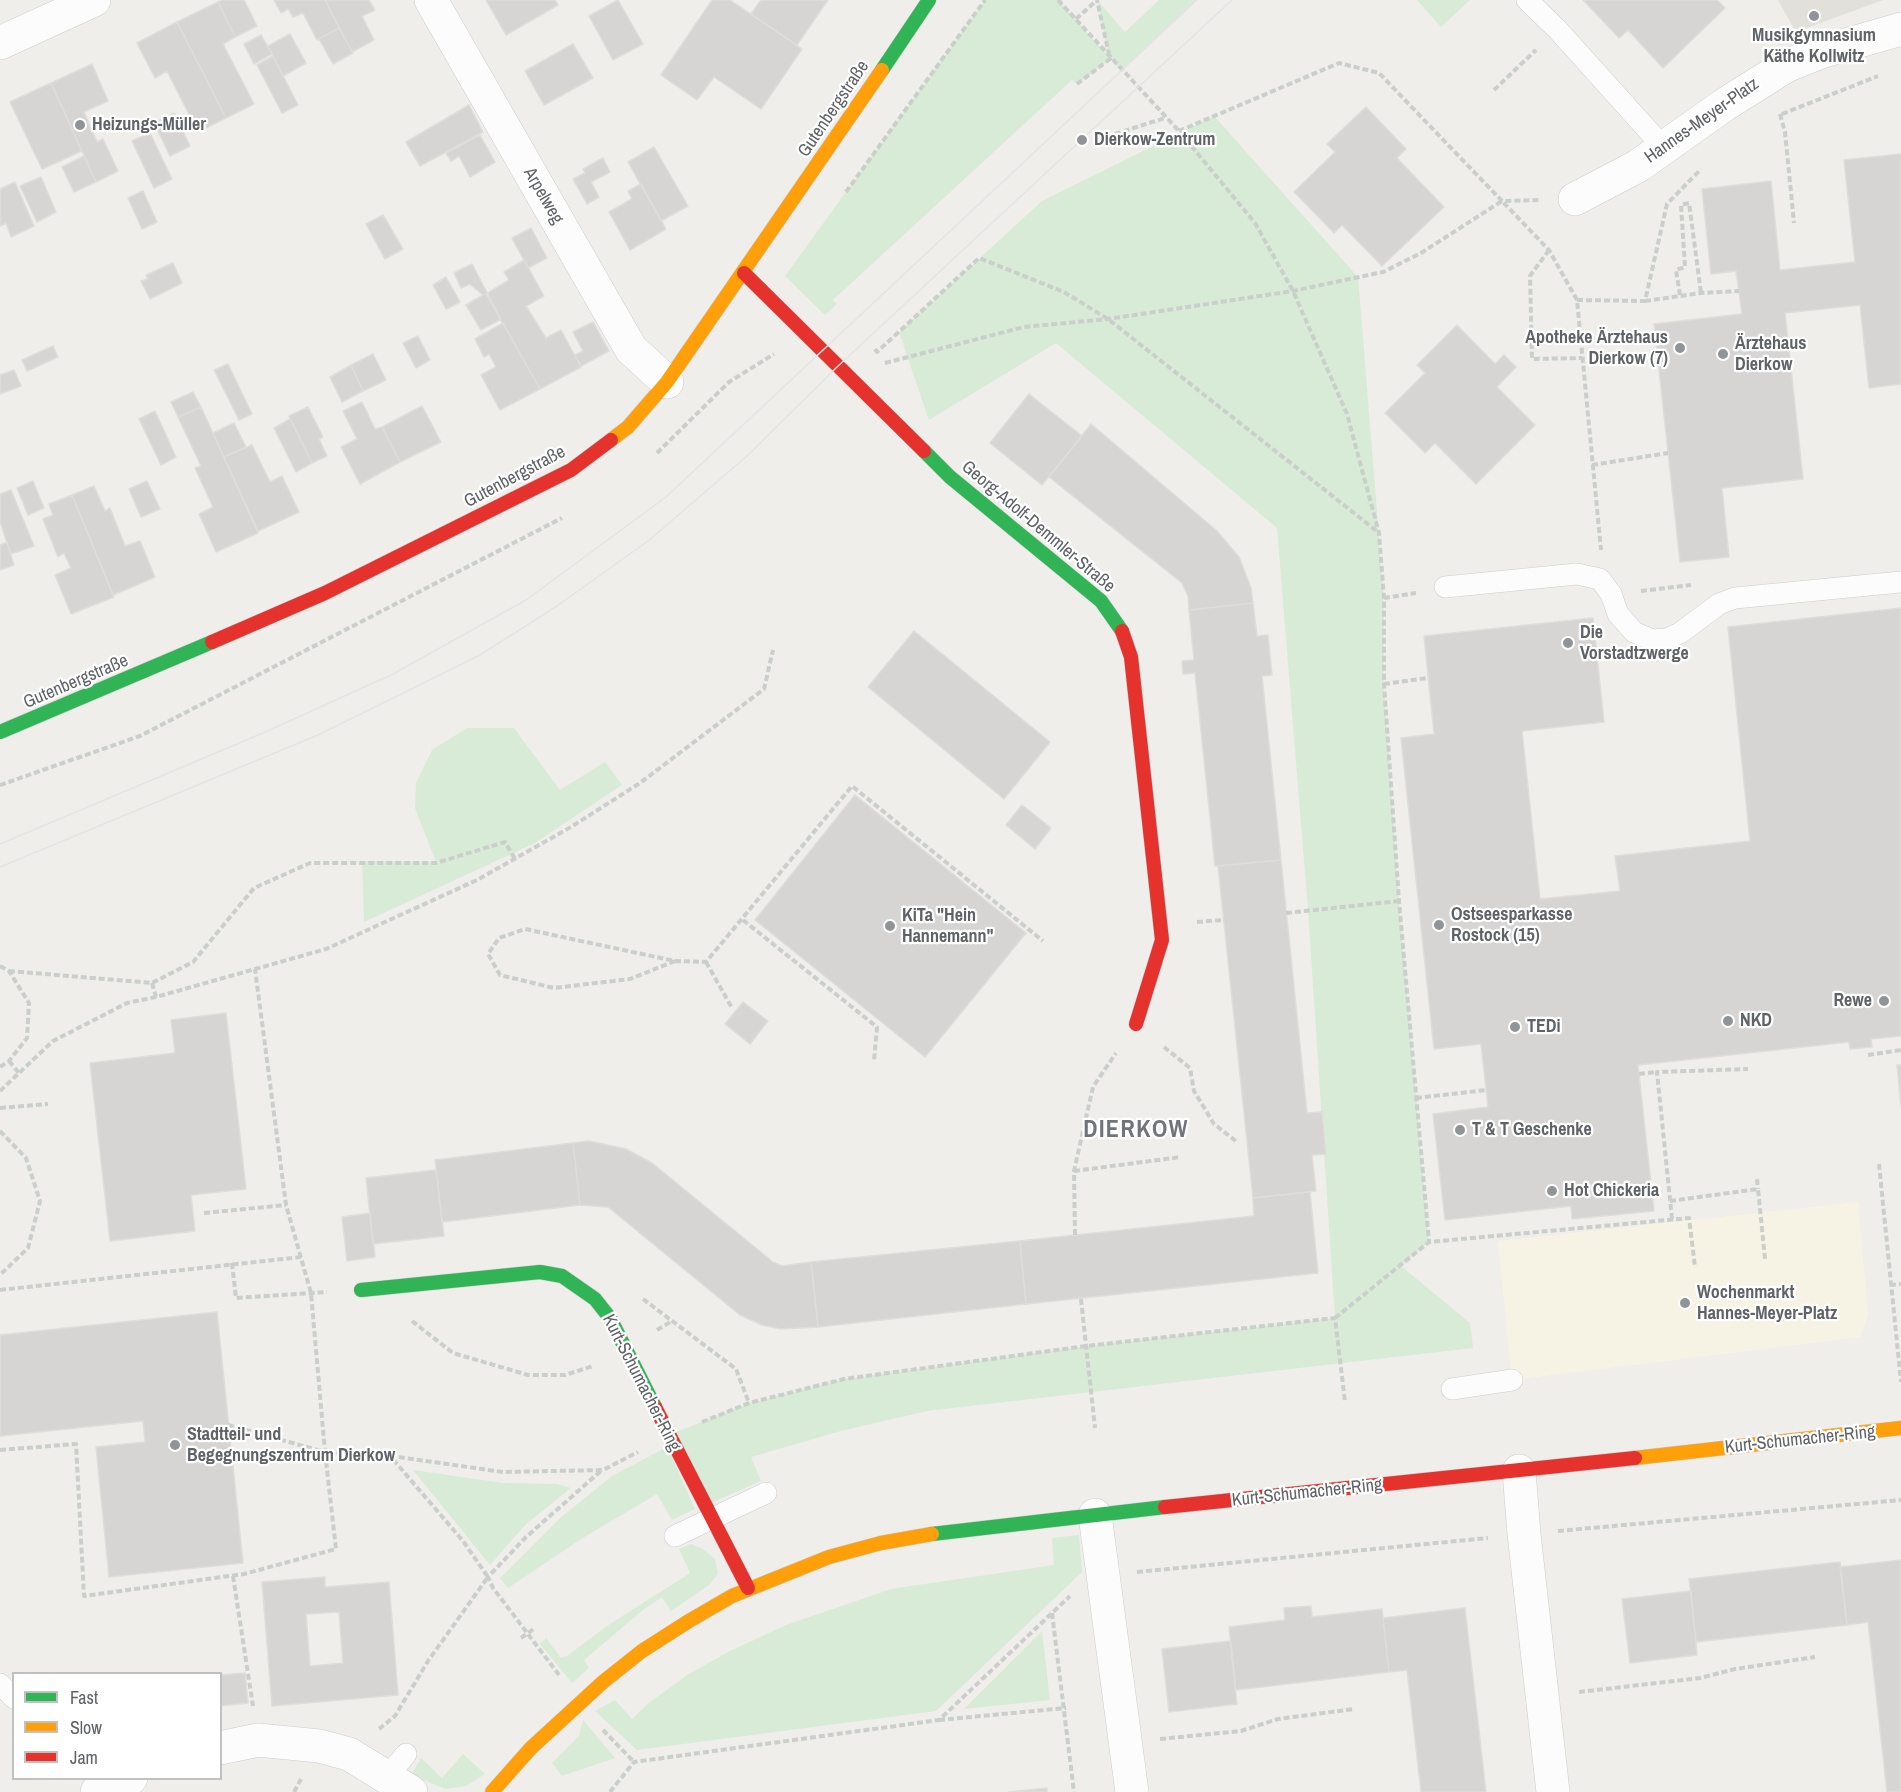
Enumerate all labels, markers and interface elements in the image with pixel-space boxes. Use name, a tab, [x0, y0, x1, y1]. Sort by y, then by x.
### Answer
marker: Musikgymnasium Käthe Kollwitz	[1807, 9, 1821, 23]
place label: Musikgymnasium Käthe Kollwitz	[1752, 25, 1876, 68]
street label: Gutenbergstraße	[794, 57, 874, 161]
street label: Hannes-Meyer-Platz	[1641, 74, 1763, 168]
place label: Heizungs-Müller	[92, 114, 206, 136]
marker: Heizungs-Müller	[73, 118, 87, 132]
place label: Dierkow-Zentrum	[1094, 129, 1215, 151]
marker: Dierkow-Zentrum	[1075, 133, 1089, 147]
street label: Arpelweg	[518, 164, 568, 228]
place label: Apotheke Ärztehaus Dierkow (7)	[1525, 327, 1668, 370]
place label: Ärztehaus Dierkow	[1735, 333, 1806, 376]
marker: Apotheke Ärztehaus Dierkow (7)	[1673, 341, 1687, 355]
marker: Ärztehaus Dierkow	[1716, 347, 1730, 361]
street label: Gutenbergstraße	[461, 441, 569, 513]
street label: Georg-Adolf-Demmler-Straße	[957, 457, 1119, 597]
place label: Die Vorstadtzwerge	[1580, 622, 1689, 664]
marker: Die Vorstadtzwerge	[1561, 636, 1575, 650]
street label: Gutenbergstraße	[20, 650, 132, 714]
place label: Ostseesparkasse Rostock (15)	[1451, 904, 1572, 946]
place label: KiTa "Hein Hannemann"	[902, 905, 993, 948]
marker: Ostseesparkasse Rostock (15)	[1432, 918, 1446, 932]
marker: KiTa "Hein Hannemann"	[883, 919, 897, 933]
place label: Rewe	[1833, 990, 1872, 1012]
marker: Rewe	[1877, 994, 1891, 1008]
place label: NKD	[1740, 1010, 1772, 1032]
marker: NKD	[1721, 1014, 1735, 1028]
place label: TEDi	[1527, 1016, 1561, 1038]
marker: TEDi	[1508, 1020, 1522, 1034]
district label: DIERKOW	[1083, 1117, 1189, 1145]
place label: T & T Geschenke	[1472, 1119, 1592, 1141]
marker: T & T Geschenke	[1453, 1123, 1467, 1137]
place label: Hot Chickeria	[1564, 1180, 1659, 1202]
marker: Hot Chickeria	[1545, 1184, 1559, 1198]
place label: Wochenmarkt Hannes-Meyer-Platz	[1697, 1282, 1837, 1324]
marker: Wochenmarkt Hannes-Meyer-Platz	[1678, 1296, 1692, 1310]
street label: Kurt-Schumacher-Ring	[597, 1311, 685, 1455]
street label: Kurt-Schumacher-Ring	[1724, 1421, 1876, 1459]
place label: Stadtteil- und Begegnungszentrum Dierkow	[187, 1424, 395, 1466]
marker: Stadtteil- und Begegnungszentrum Dierkow	[168, 1438, 182, 1452]
street label: Kurt-Schumacher-Ring	[1231, 1474, 1383, 1512]
legend	[12, 1672, 222, 1780]
text: Fast	[70, 1685, 98, 1710]
text: Slow	[70, 1715, 102, 1740]
text: Jam	[70, 1745, 98, 1770]

